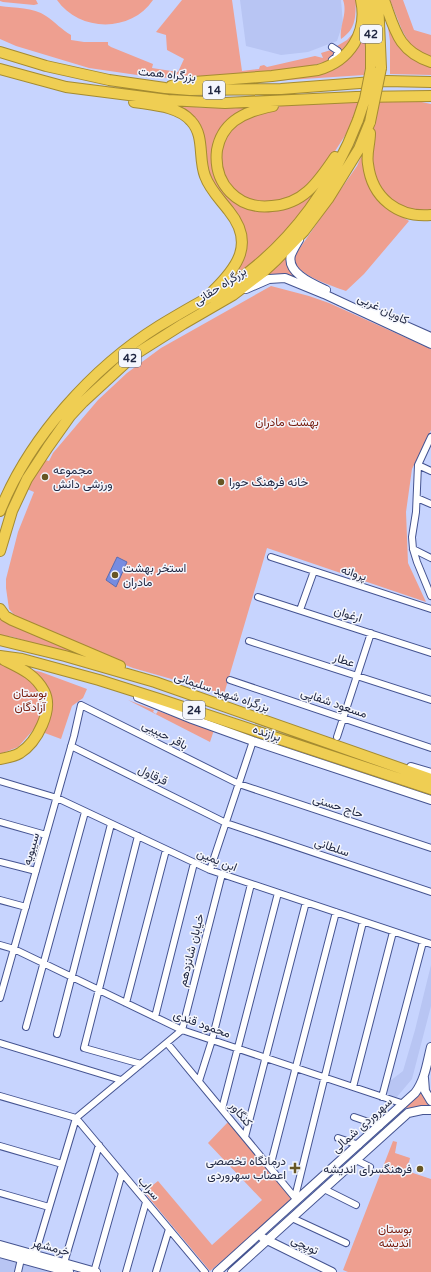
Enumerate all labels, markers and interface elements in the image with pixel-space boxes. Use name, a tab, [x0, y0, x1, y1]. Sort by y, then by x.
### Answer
road number: 42	[360, 25, 382, 43]
street label: بزرگراه همت	[137, 64, 197, 85]
road number: 14	[203, 81, 225, 99]
street label: بزرگراه حقانی	[191, 264, 250, 309]
street label: کاویان غربی	[355, 291, 411, 328]
road number: 42	[119, 349, 141, 367]
park label: بهشت مادران	[255, 415, 319, 430]
place label: مجموعه ورزشی دانش	[53, 463, 113, 492]
marker: مجموعه ورزشی دانش	[40, 472, 50, 482]
place label: خانه فرهنگ حورا	[229, 475, 308, 490]
marker: خانه فرهنگ حورا	[216, 477, 226, 487]
place label: استخر بهشت مادران	[123, 561, 186, 590]
street label: پروانه	[339, 562, 369, 585]
marker: استخر بهشت مادران	[110, 570, 120, 580]
street label: ارغوان	[332, 603, 364, 626]
street label: عطار	[330, 650, 356, 671]
street label: بزرگراه شهید سلیمانی	[172, 669, 271, 716]
street label: مسعود شفاپی	[299, 685, 369, 722]
park label: بوستان آزادگان	[13, 686, 47, 715]
road number: 24	[183, 701, 205, 719]
street label: باقر حبیبی	[139, 718, 190, 753]
street label: برازنده	[251, 722, 283, 745]
street label: قرقاول	[136, 762, 170, 789]
street label: حاج حسنی	[310, 791, 365, 823]
street label: سیبویه	[20, 831, 43, 867]
street label: سلطانی	[313, 835, 351, 860]
street label: ابن یمین	[194, 846, 239, 875]
street label: خیابان شانزدهم	[175, 912, 208, 988]
street label: محمود قندی	[171, 1007, 233, 1042]
street label: سهروردی شمالی	[329, 1094, 396, 1157]
street label: کنگاور	[225, 1098, 255, 1130]
place label: درمانگاه تخصصی اعصاب سهروردی	[206, 1154, 286, 1183]
marker: درمانگاه تخصصی اعصاب سهروردی	[289, 1162, 301, 1174]
place label: فرهنگسرای اندیشه	[323, 1162, 412, 1177]
marker: فرهنگسرای اندیشه	[415, 1164, 425, 1174]
street label: سراب	[134, 1173, 163, 1203]
park label: بوستان اندیشه	[378, 1222, 412, 1250]
street label: توپچی	[289, 1232, 321, 1259]
street label: خرمشهر	[29, 1235, 72, 1260]

